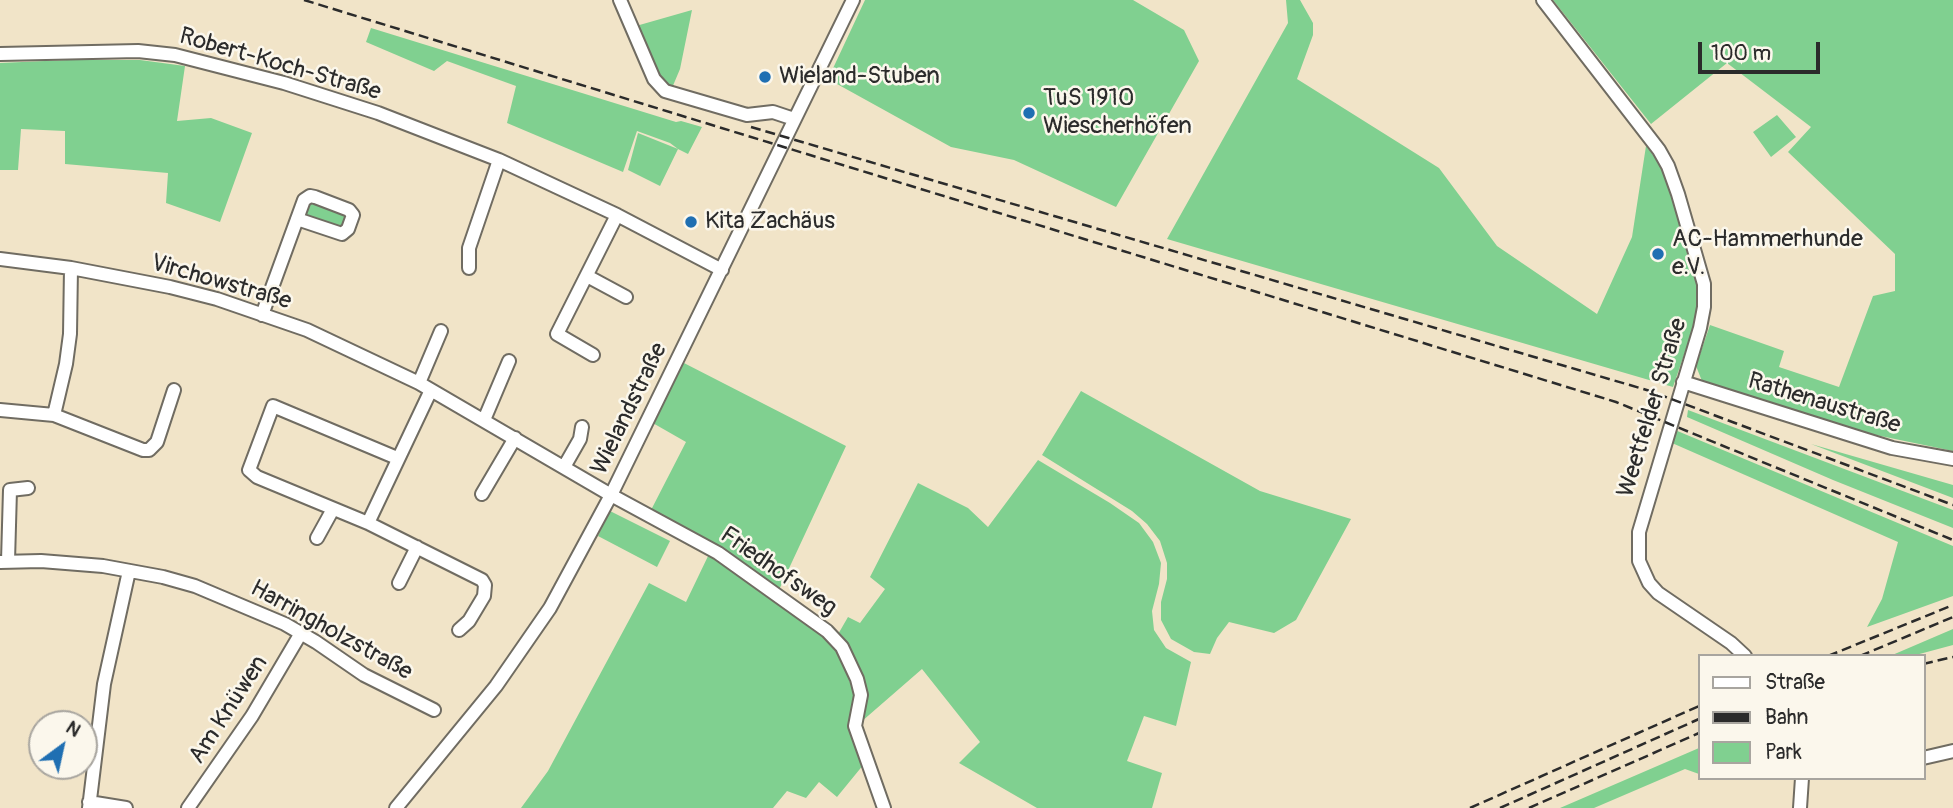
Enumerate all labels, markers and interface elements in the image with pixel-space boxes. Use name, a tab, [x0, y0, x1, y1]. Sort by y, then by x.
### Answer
street label: Robert-Koch-Straße	[176, 22, 384, 108]
scale bar	[1701, 28, 1824, 72]
text: 100 m	[1711, 40, 1771, 67]
place label: Wieland-Stuben	[779, 63, 940, 91]
marker: Wieland-Stuben	[757, 69, 773, 85]
place label: TuS 1910 Wiescherhöfen	[1043, 85, 1192, 141]
marker: TuS 1910 Wiescherhöfen	[1021, 105, 1037, 121]
place label: Kita Zachäus	[705, 208, 835, 236]
marker: Kita Zachäus	[683, 214, 699, 230]
place label: AC-Hammerhunde e.V.	[1672, 226, 1863, 282]
marker: AC-Hammerhunde e.V.	[1650, 246, 1666, 262]
street label: Virchowstraße	[148, 249, 294, 317]
street label: Weetfelder Straße	[1612, 315, 1694, 501]
street label: Wielandstraße	[586, 338, 674, 480]
street label: Rathenaustraße	[1744, 367, 1904, 441]
street label: Friedhofsweg	[714, 521, 842, 623]
street label: Harringholzstraße	[245, 575, 417, 687]
street label: Am Knüwen	[183, 650, 275, 770]
legend	[1698, 654, 1925, 780]
text: Straße	[1765, 669, 1825, 696]
text: Bahn	[1765, 704, 1808, 731]
north arrow	[28, 710, 98, 780]
text: N	[61, 715, 85, 743]
text: Park	[1765, 739, 1802, 766]

